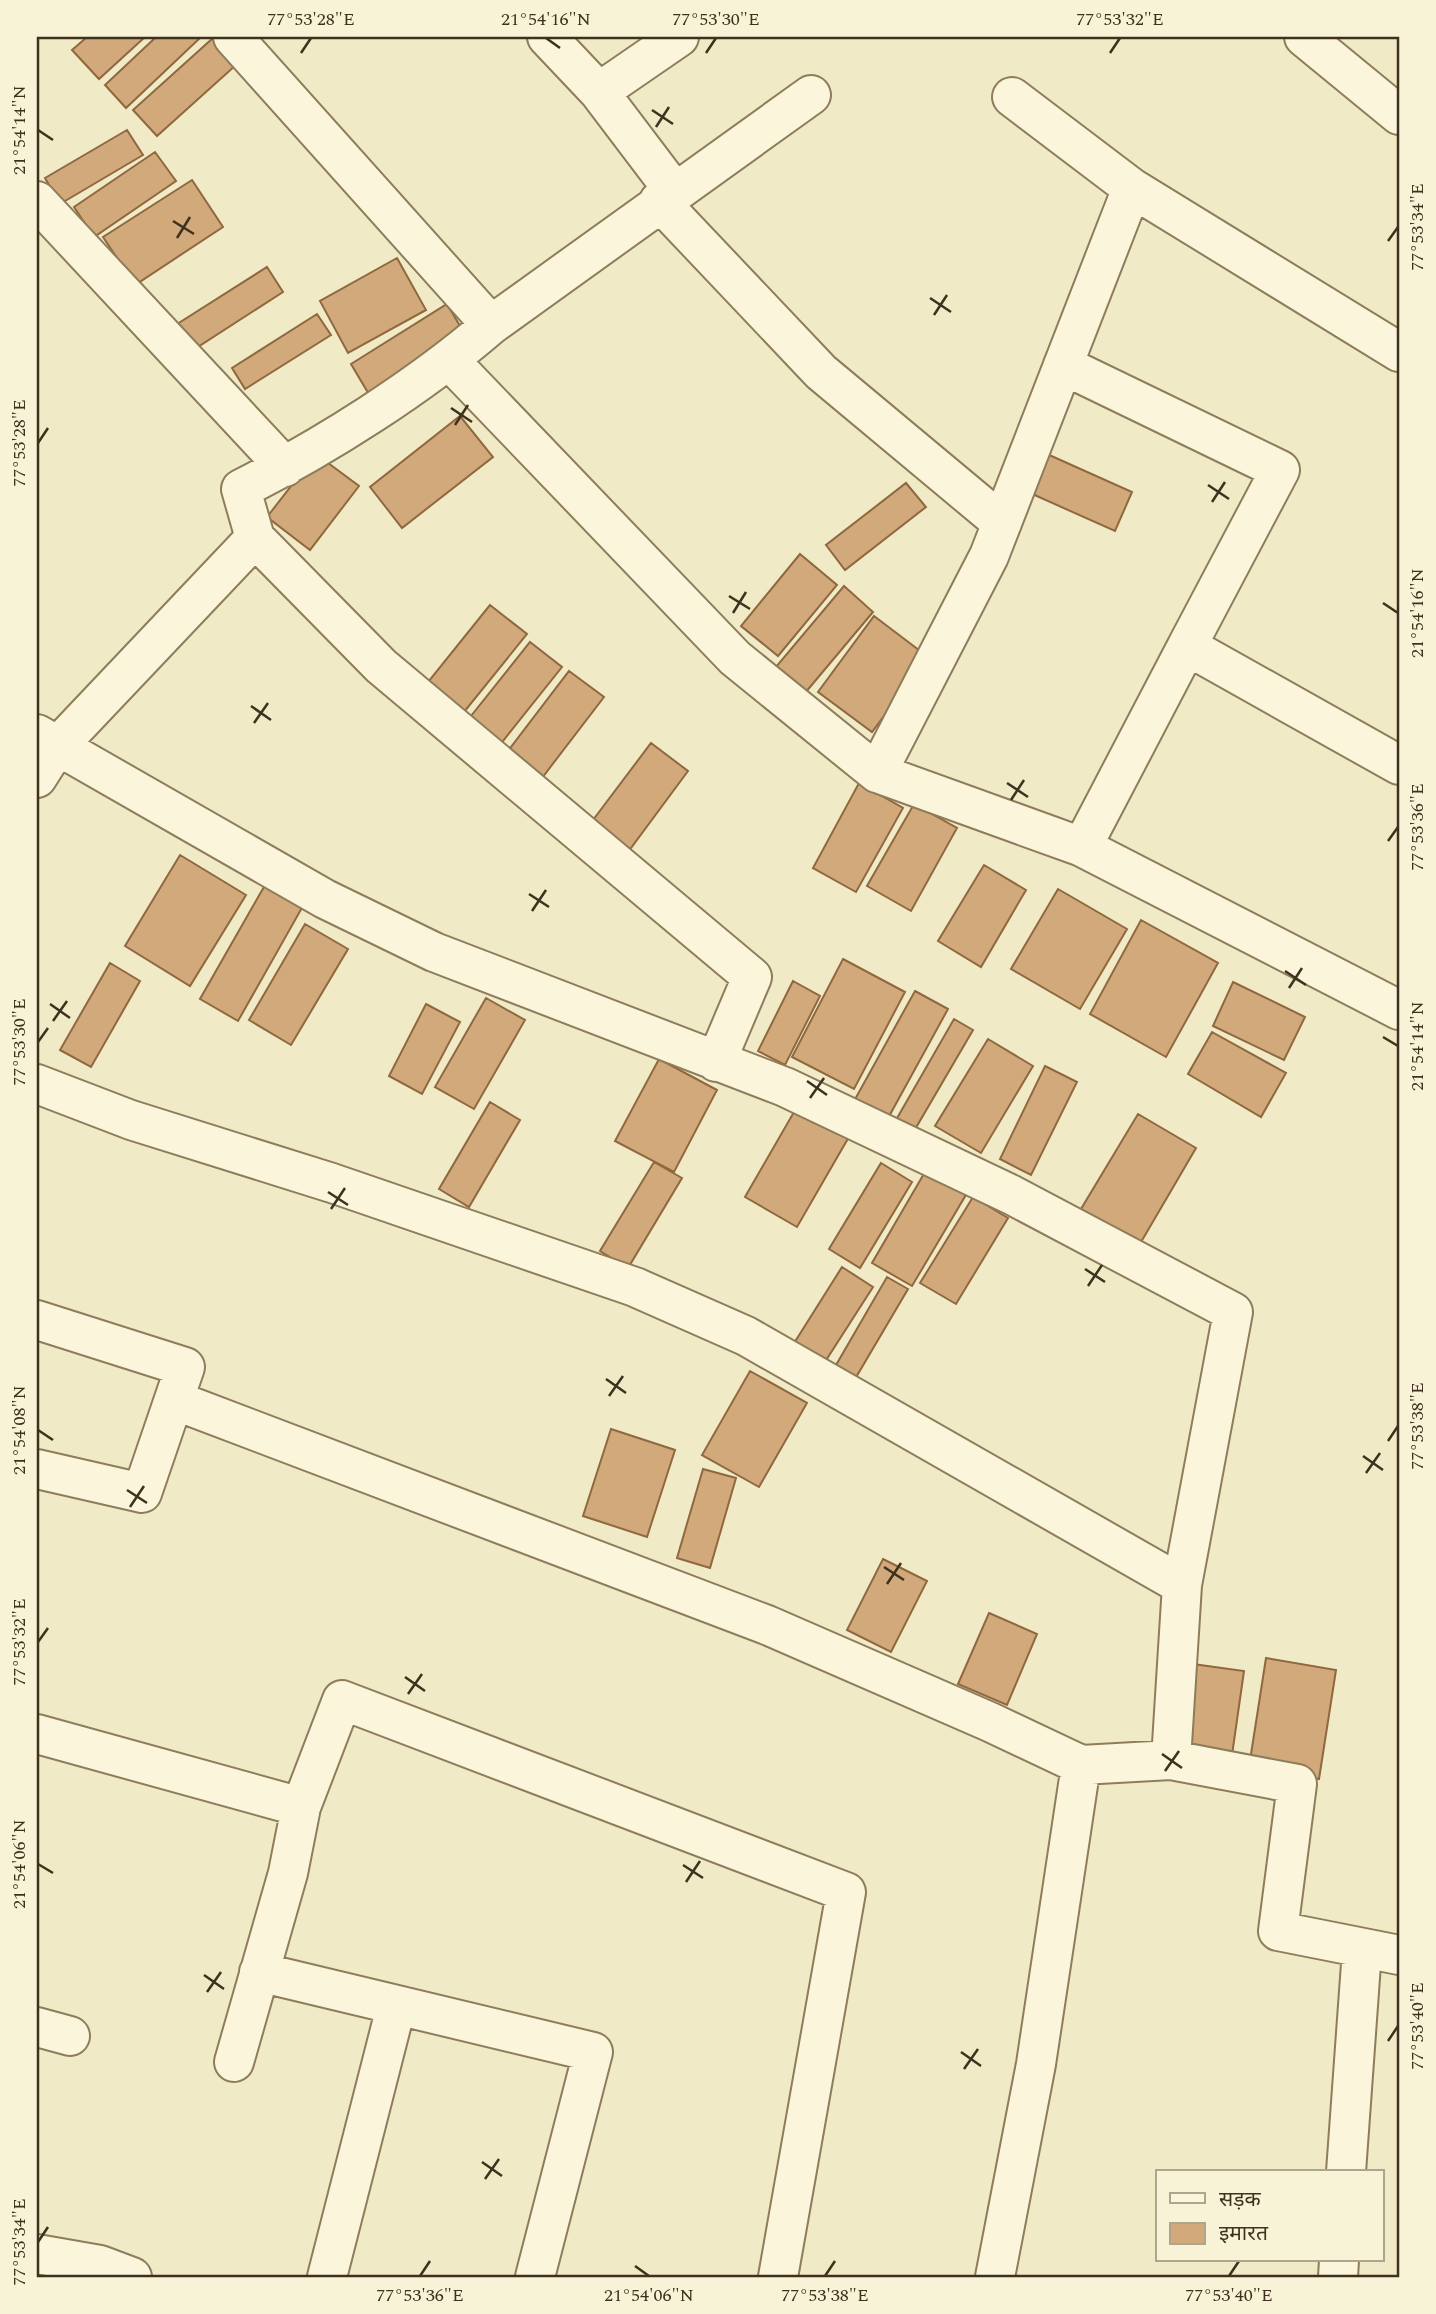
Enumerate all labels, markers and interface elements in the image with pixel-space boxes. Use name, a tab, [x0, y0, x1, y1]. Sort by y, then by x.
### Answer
text: 77°53'28"E	[267, 6, 355, 33]
text: 21°54'16"N	[501, 6, 591, 33]
text: 77°53'30"E	[672, 6, 760, 33]
text: 77°53'32"E	[1076, 6, 1164, 33]
text: 21°54'14"N	[6, 85, 33, 175]
text: 77°53'34"E	[1404, 183, 1431, 271]
text: 77°53'28"E	[6, 399, 33, 487]
text: 21°54'16"N	[1404, 568, 1431, 658]
text: 77°53'36"E	[1404, 783, 1431, 871]
text: 77°53'30"E	[6, 998, 33, 1086]
text: 21°54'14"N	[1404, 1001, 1431, 1091]
text: 77°53'38"E	[1404, 1382, 1431, 1470]
text: 21°54'08"N	[6, 1385, 33, 1475]
text: 77°53'32"E	[6, 1598, 33, 1686]
text: 21°54'06"N	[6, 1819, 33, 1909]
text: 77°53'40"E	[1404, 1982, 1431, 2070]
legend	[1156, 2170, 1384, 2262]
text: सड़क	[1219, 2184, 1261, 2216]
text: 77°53'34"E	[6, 2198, 33, 2286]
text: इमारत	[1219, 2218, 1269, 2250]
text: 77°53'36"E	[376, 2282, 464, 2309]
text: 21°54'06"N	[604, 2282, 694, 2309]
text: 77°53'38"E	[781, 2282, 869, 2309]
text: 77°53'40"E	[1185, 2282, 1273, 2309]

